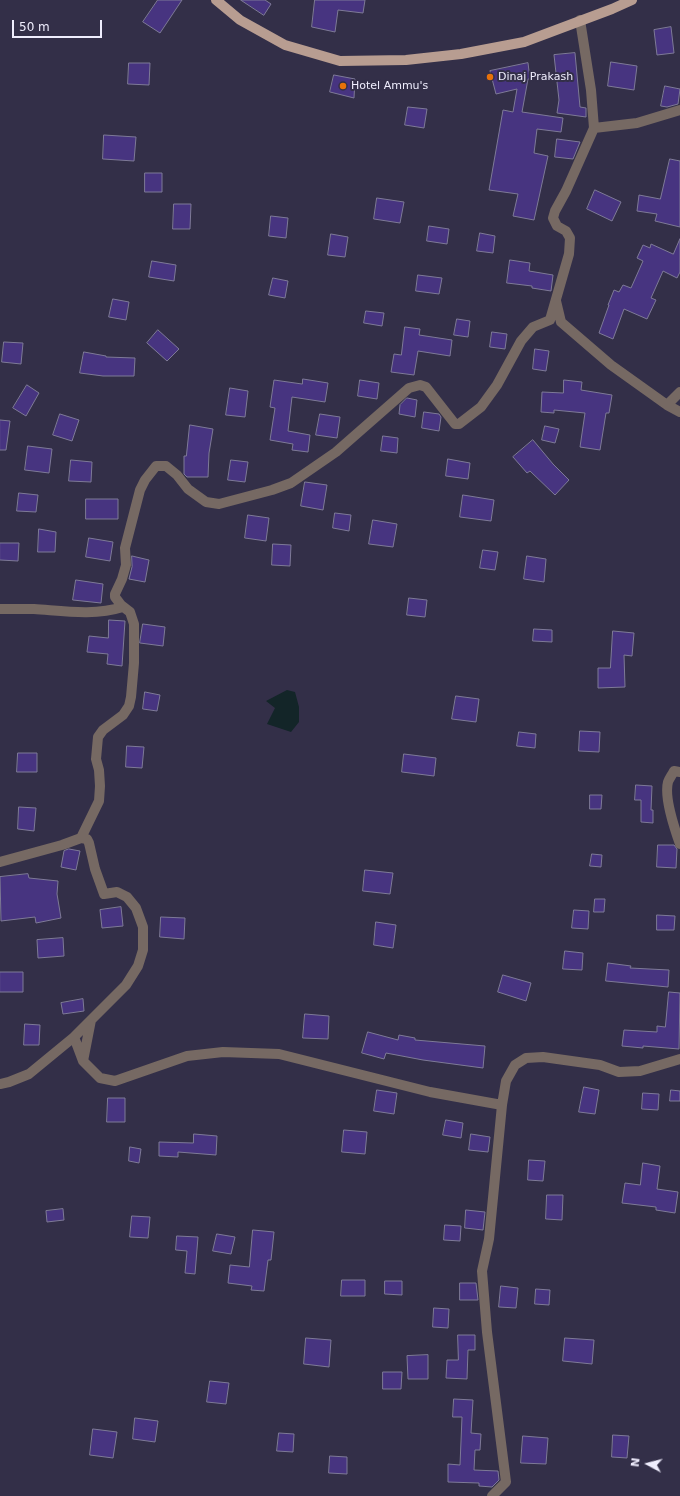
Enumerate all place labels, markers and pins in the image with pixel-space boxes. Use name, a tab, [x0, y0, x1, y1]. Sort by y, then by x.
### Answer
place label: Dinaj Prakash	[498, 70, 573, 84]
marker: Dinaj Prakash	[485, 72, 495, 82]
place label: Hotel Ammu's	[351, 79, 428, 93]
marker: Hotel Ammu's	[338, 81, 348, 91]

